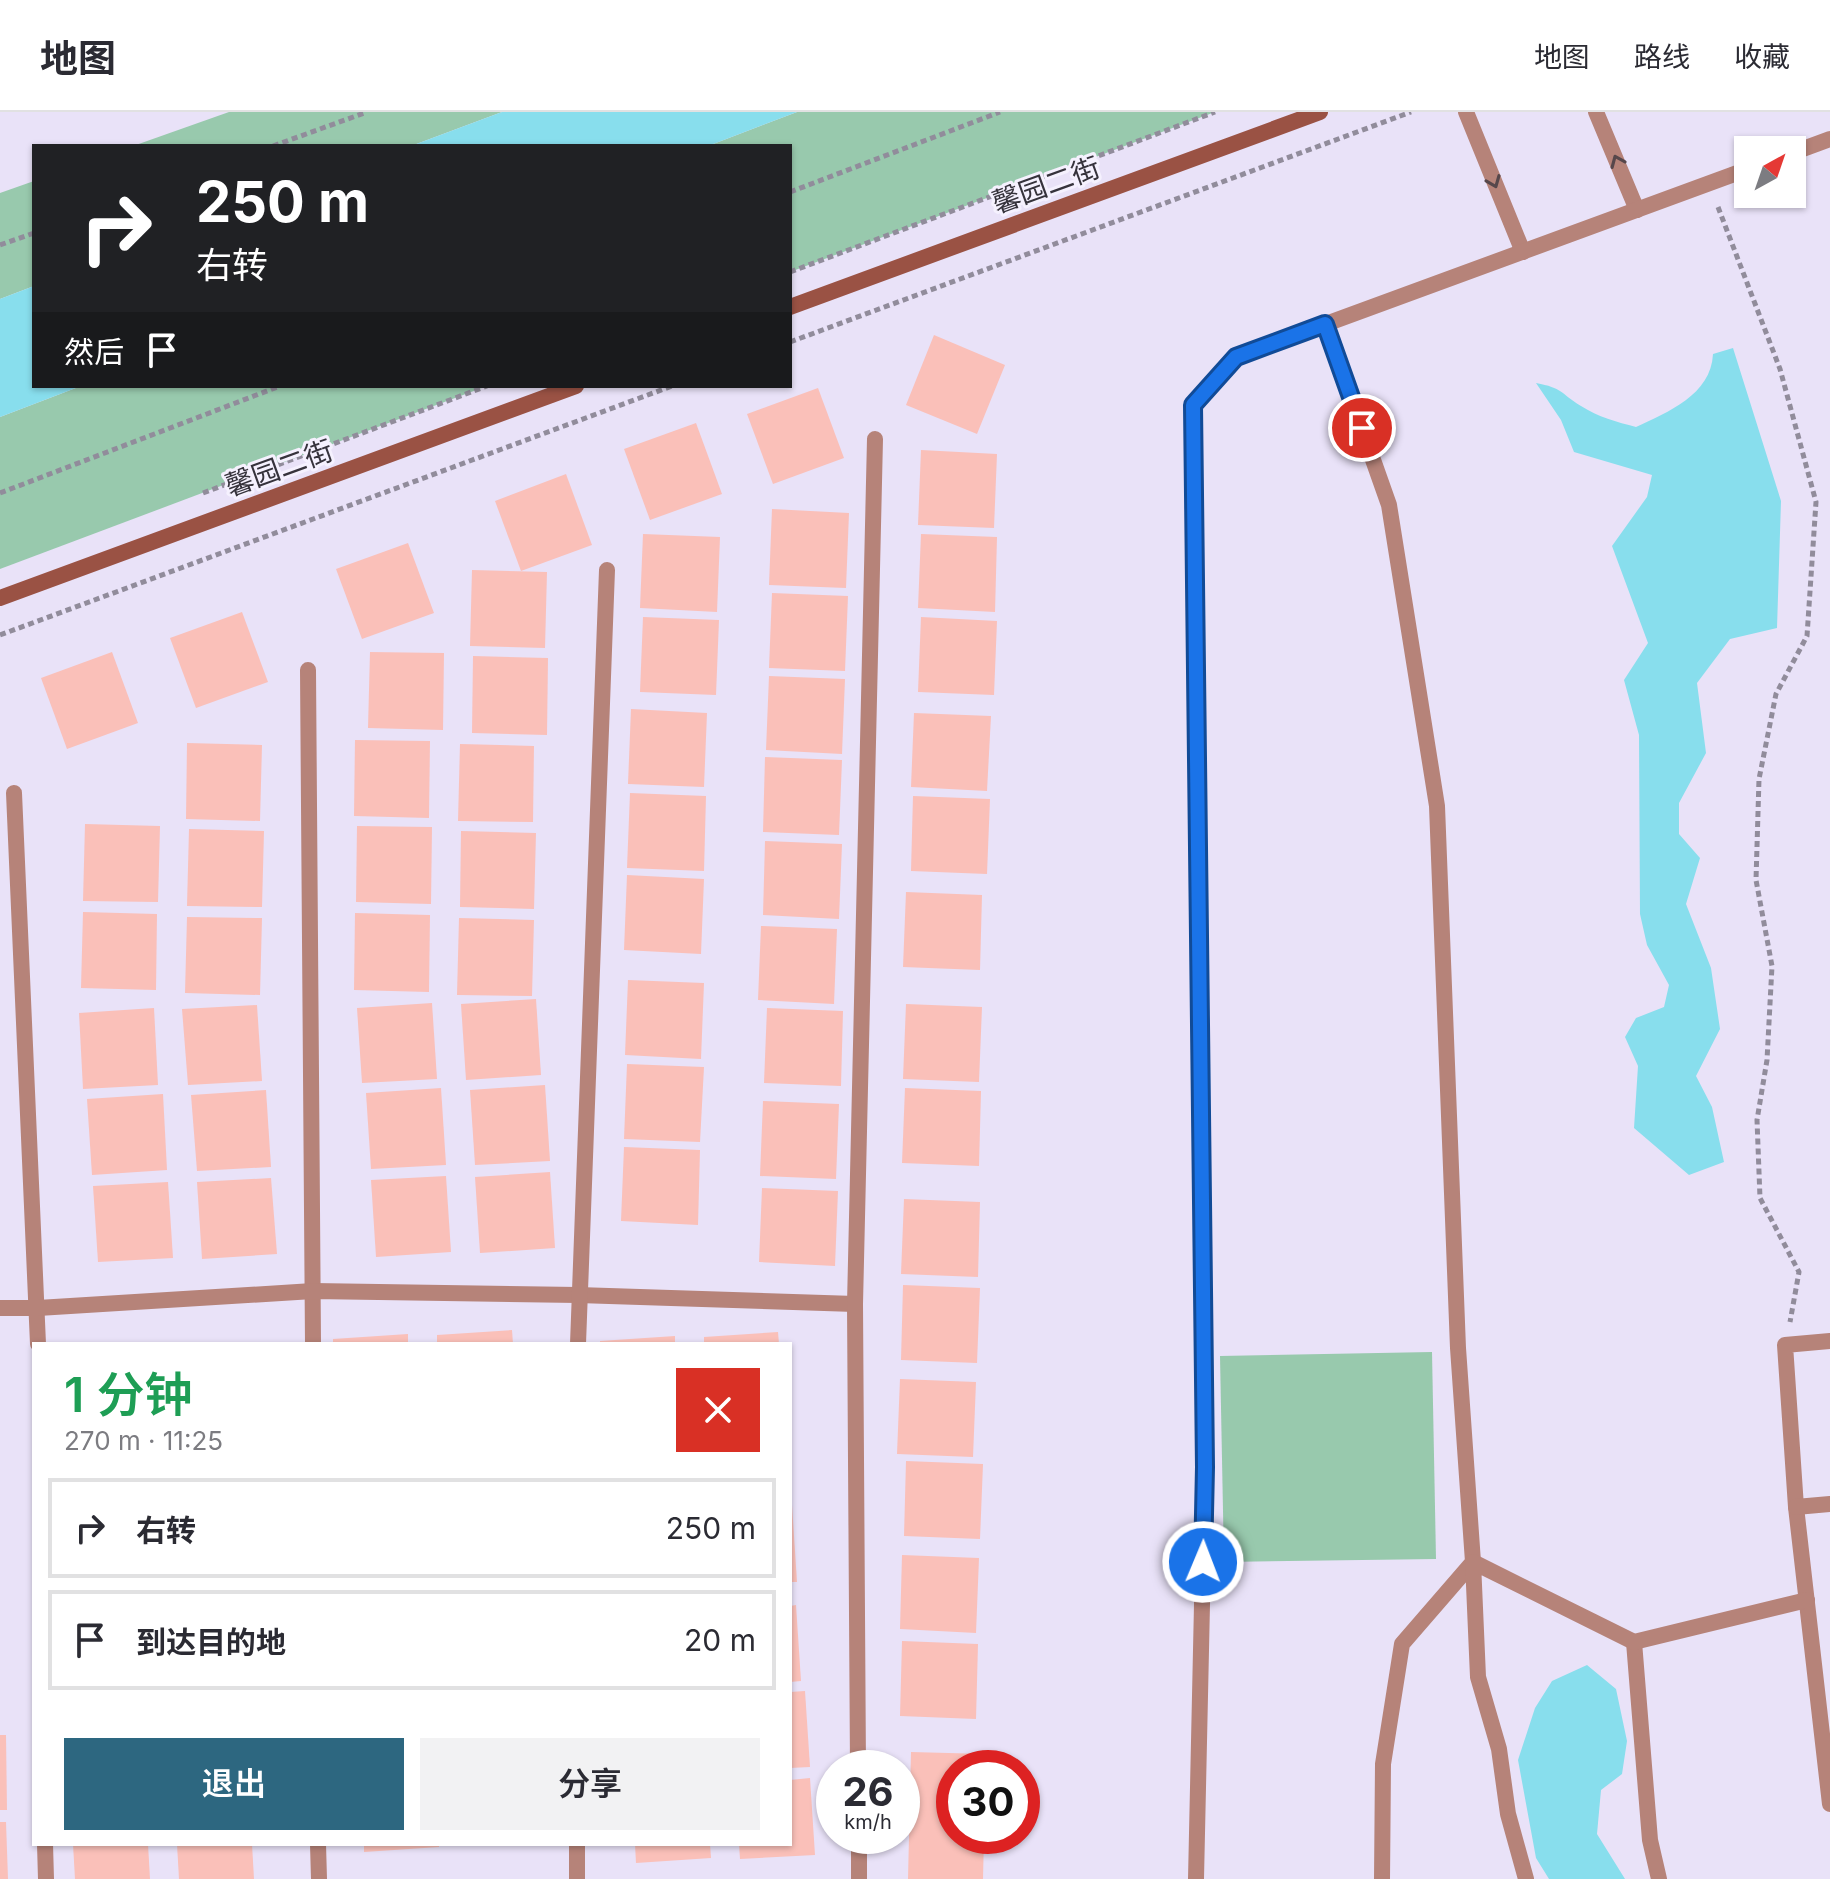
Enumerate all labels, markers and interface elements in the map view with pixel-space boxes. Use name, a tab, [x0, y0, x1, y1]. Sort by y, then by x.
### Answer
text: 地图	[40, 35, 116, 81]
text: 地图	[1534, 40, 1590, 74]
text: 路线	[1634, 40, 1690, 74]
text: 收藏	[1734, 40, 1790, 74]
north arrow	[1734, 136, 1806, 208]
map controls	[1734, 136, 1806, 208]
street label: 馨园二街	[988, 150, 1104, 220]
one-way arrow	[1610, 155, 1626, 169]
text: 250 m	[196, 168, 369, 236]
one-way arrow	[1485, 174, 1501, 188]
icon: right	[64, 176, 168, 280]
text: 右转	[196, 243, 268, 287]
icon: arrive	[140, 328, 184, 372]
text: 然后	[64, 334, 124, 370]
pin	[1328, 394, 1396, 462]
icon: arrive	[1340, 406, 1384, 450]
street label: 馨园二街	[221, 433, 337, 503]
text: 1 分钟	[64, 1365, 192, 1424]
button: close	[676, 1368, 760, 1452]
text: 270 m · 11:25	[64, 1425, 223, 1456]
icon: right	[68, 1506, 112, 1550]
text: 250 m	[666, 1510, 756, 1546]
text: 右转	[136, 1512, 196, 1548]
position arrow	[1161, 1520, 1245, 1604]
icon: arrive	[68, 1618, 112, 1662]
text: 20 m	[684, 1622, 756, 1658]
text: 到达目的地	[136, 1624, 286, 1660]
button: 退出	[64, 1738, 404, 1830]
button: 分享	[420, 1738, 760, 1830]
speed limit sign: 30	[936, 1750, 1040, 1854]
text: 26	[842, 1767, 894, 1816]
text: km/h	[844, 1810, 892, 1834]

